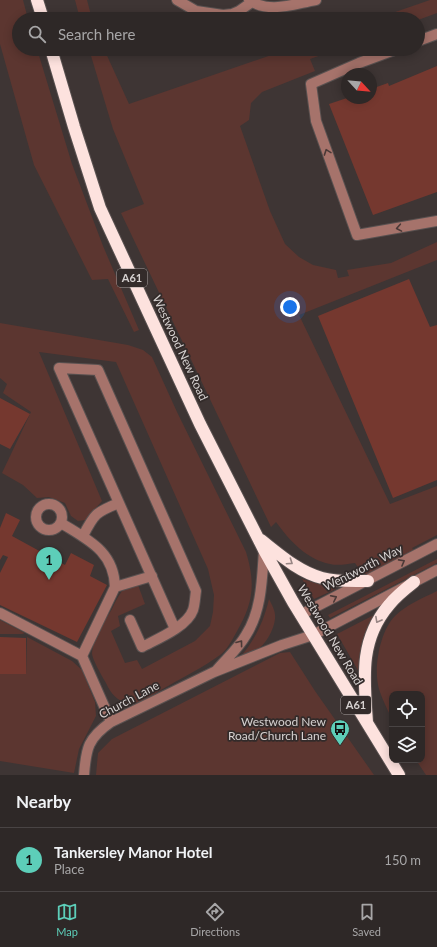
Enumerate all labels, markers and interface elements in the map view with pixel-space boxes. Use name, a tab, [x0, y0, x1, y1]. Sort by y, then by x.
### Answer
search box	[12, 12, 425, 56]
icon: search	[26, 23, 48, 45]
text: Search here	[58, 25, 135, 43]
north arrow	[341, 68, 377, 104]
one-way arrow	[324, 148, 332, 155]
one-way arrow	[395, 223, 402, 231]
road number: A61	[117, 269, 147, 287]
street label: Westwood New Road	[149, 293, 211, 403]
your location	[280, 297, 300, 317]
street label: Wentworth Way	[321, 541, 406, 594]
pin: 1	[36, 547, 62, 580]
one-way arrow	[286, 557, 293, 565]
one-way arrow	[398, 560, 405, 567]
street label: Westwood New Road	[295, 582, 366, 688]
one-way arrow	[330, 595, 337, 603]
one-way arrow	[375, 616, 382, 623]
one-way arrow	[236, 641, 243, 648]
street label: Church Lane	[96, 677, 162, 722]
map controls	[389, 691, 425, 763]
button: locate	[389, 691, 425, 727]
road number: A61	[341, 696, 371, 714]
place label: Westwood New Road/Church Lane	[228, 714, 327, 743]
bus stop icon: Westwood New Road/Church Lane	[329, 718, 351, 746]
button: layers	[389, 727, 425, 763]
text: Nearby	[16, 791, 71, 812]
text: Tankersley Manor Hotel	[54, 843, 213, 861]
text: 1	[25, 852, 33, 868]
text: 150 m	[384, 852, 421, 868]
text: Place	[54, 861, 84, 877]
tab: Map	[56, 901, 78, 938]
tab: Directions	[190, 901, 240, 938]
tab: Saved	[352, 901, 381, 938]

